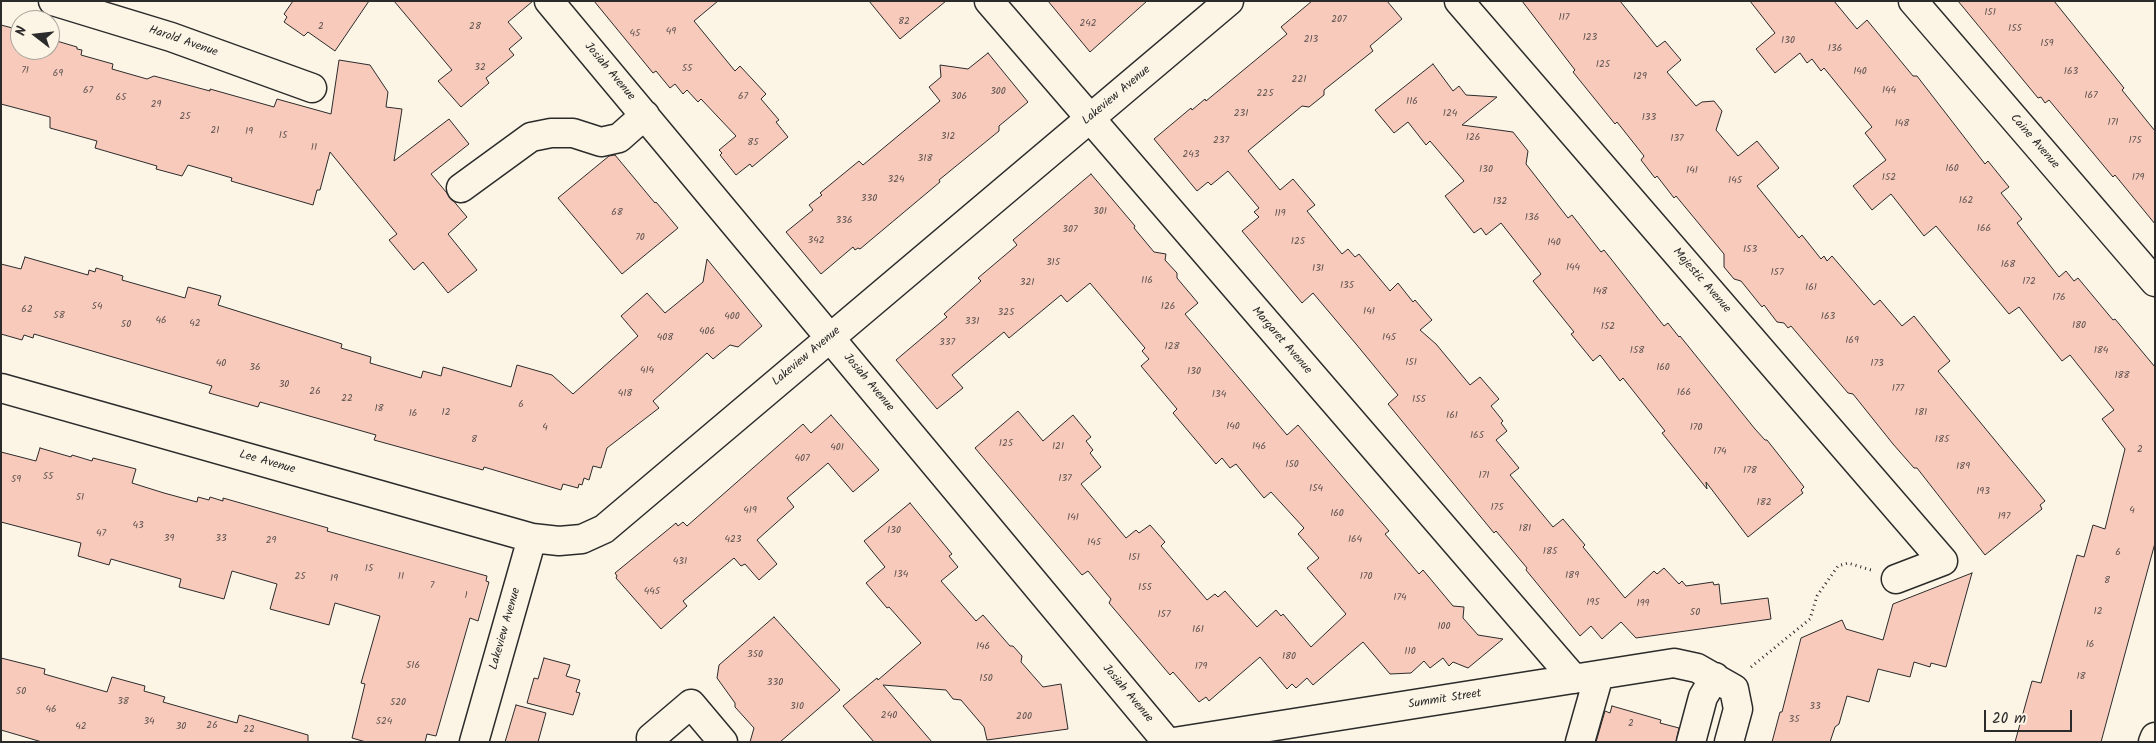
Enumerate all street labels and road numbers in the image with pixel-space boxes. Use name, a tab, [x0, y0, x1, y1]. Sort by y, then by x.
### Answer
street label: Harold Avenue	[147, 23, 219, 61]
street label: Josiah Avenue	[581, 40, 637, 104]
street label: Lakeview Avenue	[1080, 63, 1154, 129]
street label: Caine Avenue	[2006, 112, 2062, 172]
street label: Majestic Avenue	[1669, 245, 1733, 317]
street label: Margaret Avenue	[1248, 304, 1314, 378]
street label: Lakeview Avenue	[770, 324, 844, 390]
street label: Josiah Avenue	[840, 351, 896, 415]
street label: Lee Avenue	[237, 448, 297, 478]
street label: Lakeview Avenue	[487, 586, 525, 672]
street label: Josiah Avenue	[1099, 662, 1155, 726]
street label: Summit Street	[1407, 687, 1483, 713]

